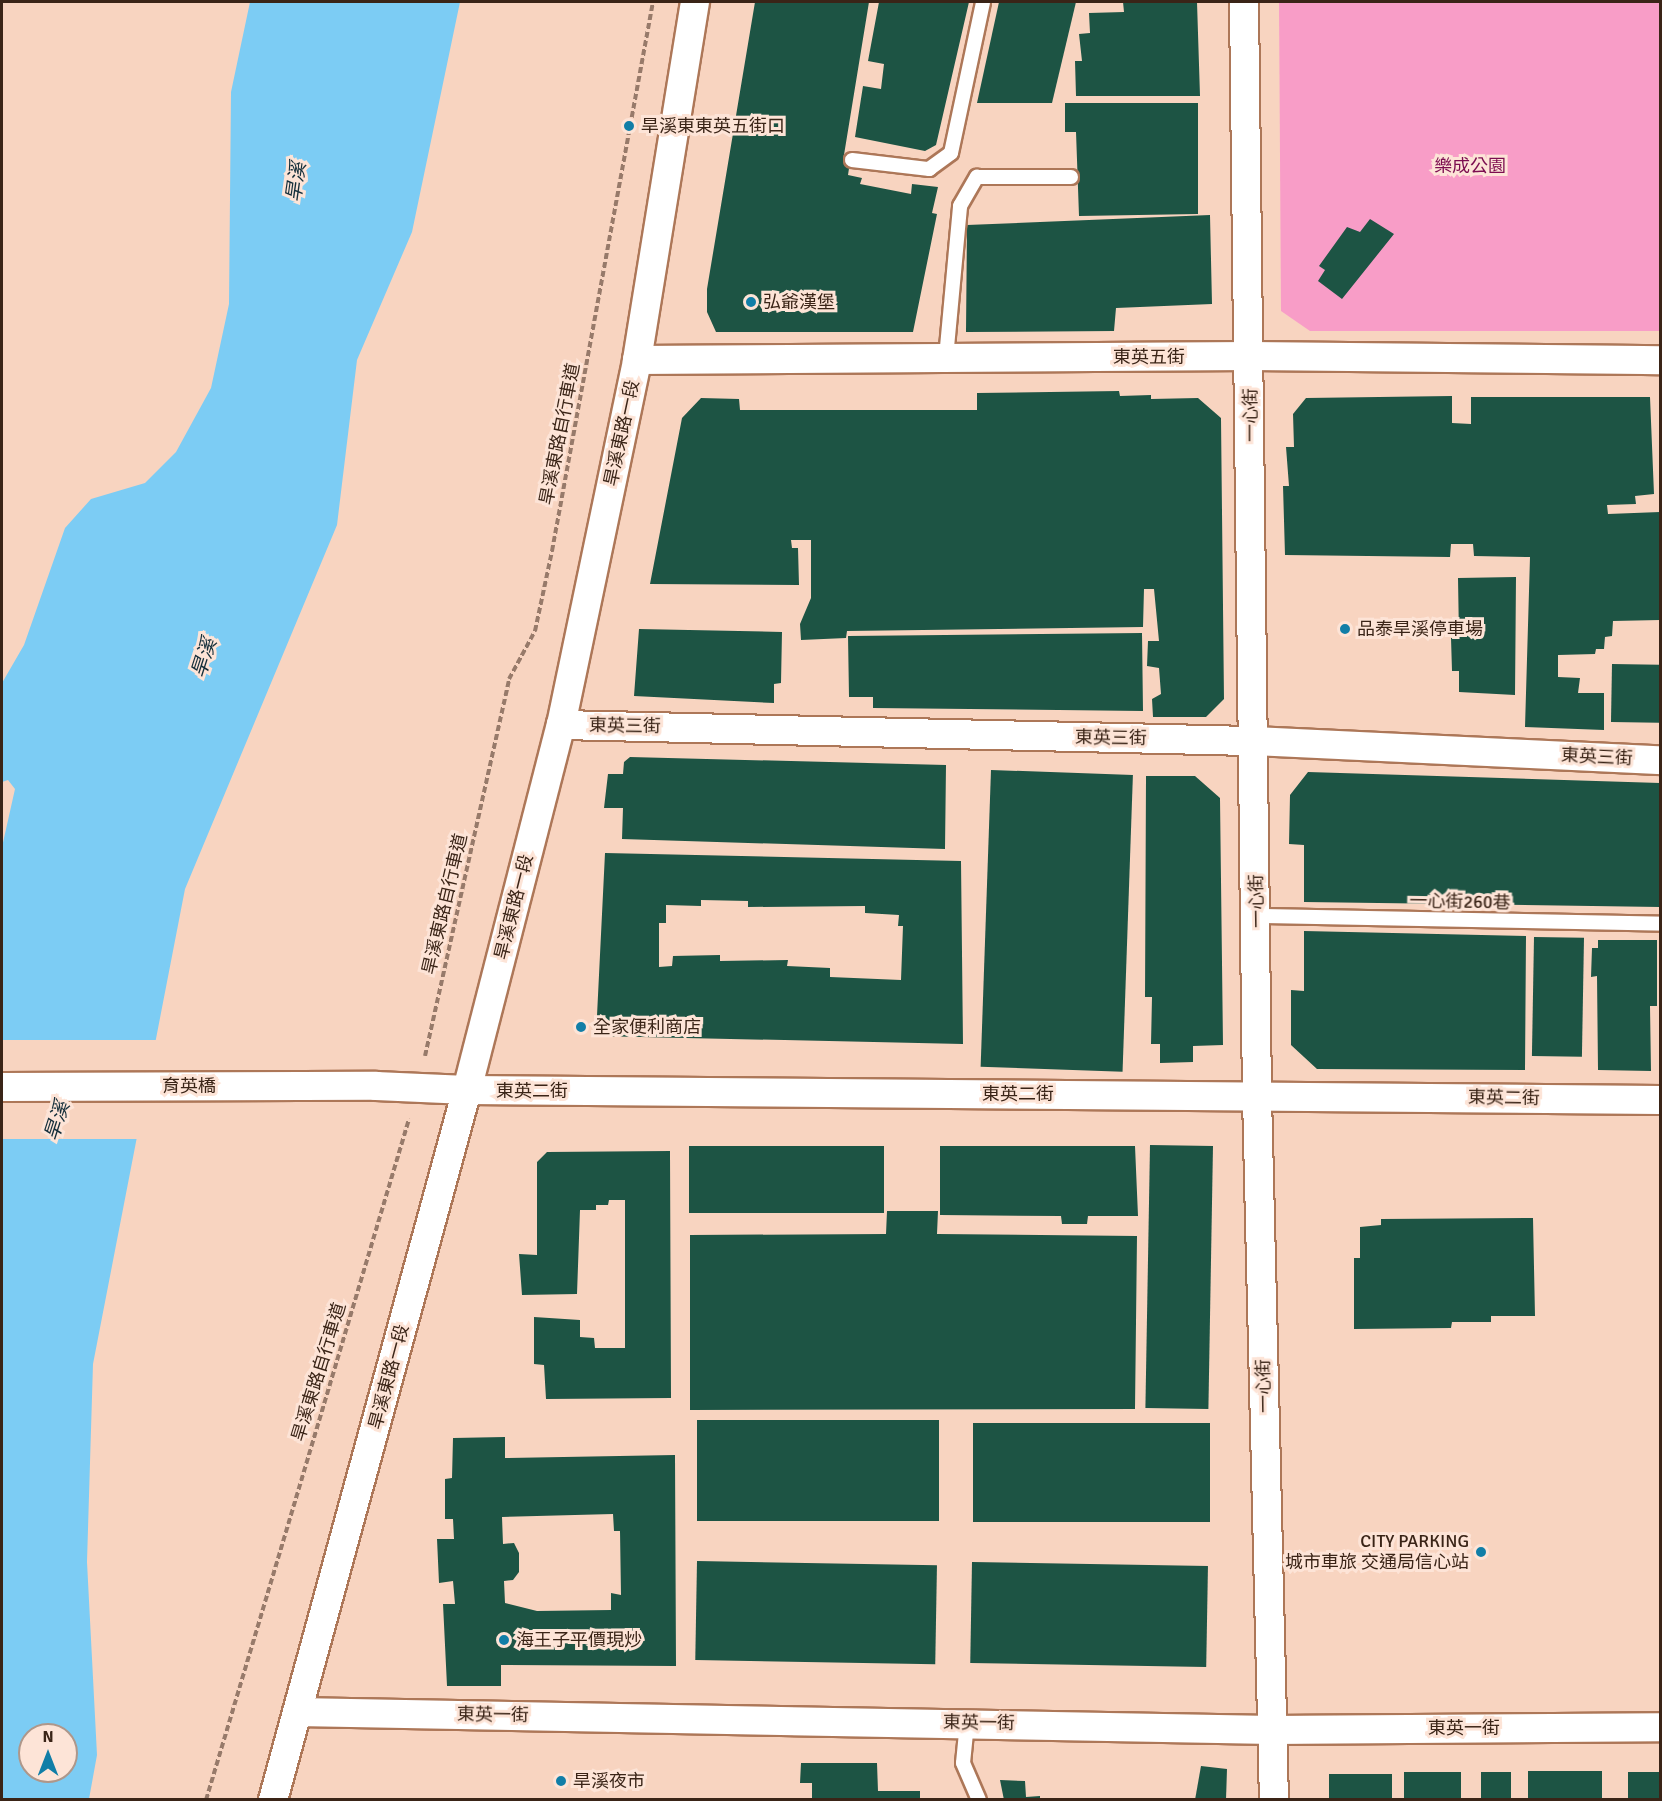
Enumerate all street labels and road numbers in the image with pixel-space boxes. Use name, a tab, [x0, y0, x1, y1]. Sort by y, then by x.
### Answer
street label: 東英五街	[1113, 346, 1185, 368]
street label: 旱溪東路自行車道	[536, 361, 584, 507]
street label: 旱溪東路一段	[600, 378, 644, 488]
street label: 一心街	[1240, 388, 1262, 442]
street label: 東英三街	[589, 715, 661, 737]
street label: 東英三街	[1075, 727, 1147, 749]
street label: 東英三街	[1560, 744, 1634, 770]
street label: 旱溪東路自行車道	[418, 831, 472, 977]
street label: 旱溪東路一段	[490, 852, 538, 962]
street label: 一心街	[1246, 874, 1268, 928]
street label: 一心街260巷	[1409, 890, 1511, 914]
street label: 育英橋	[162, 1075, 216, 1097]
street label: 東英二街	[496, 1080, 568, 1102]
street label: 東英二街	[982, 1083, 1054, 1105]
street label: 東英二街	[1468, 1087, 1540, 1109]
street label: 旱溪東路自行車道	[288, 1300, 350, 1444]
street label: 旱溪東路一段	[365, 1322, 413, 1432]
street label: 一心街	[1253, 1359, 1275, 1413]
street label: 東英一街	[457, 1704, 529, 1726]
street label: 東英一街	[943, 1712, 1015, 1734]
street label: 東英一街	[1428, 1717, 1500, 1739]

